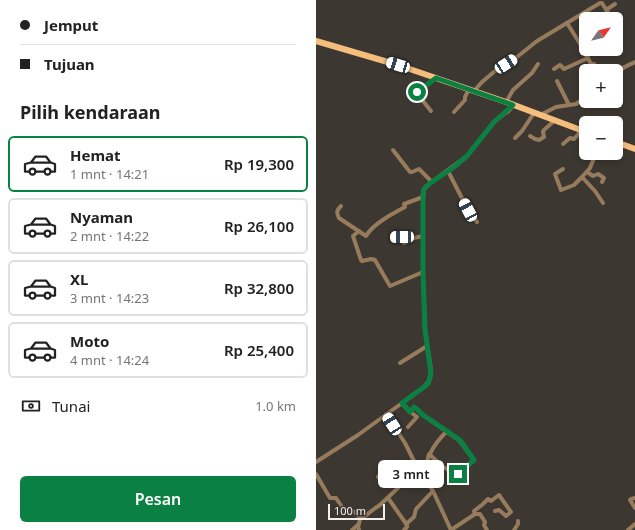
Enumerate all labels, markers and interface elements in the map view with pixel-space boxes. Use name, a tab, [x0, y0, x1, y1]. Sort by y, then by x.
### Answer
north arrow	[579, 12, 623, 56]
map controls	[579, 12, 623, 160]
text: Jemput	[44, 15, 98, 35]
car	[493, 52, 519, 76]
text: Tujuan	[44, 54, 95, 74]
car	[385, 56, 411, 74]
button: +	[579, 64, 623, 108]
route start	[408, 83, 426, 101]
text: Pilih kendaraan	[20, 100, 160, 124]
button: −	[579, 116, 623, 160]
text: Hemat	[70, 145, 121, 165]
icon: car	[22, 146, 58, 182]
text: Rp 19,300	[224, 154, 294, 174]
text: 1 mnt · 14:21	[70, 165, 149, 183]
car	[457, 197, 479, 223]
text: Nyaman	[70, 207, 133, 227]
icon: car	[22, 208, 58, 244]
text: Rp 26,100	[224, 216, 294, 236]
text: 2 mnt · 14:22	[70, 227, 149, 245]
car	[390, 231, 414, 243]
text: XL	[70, 269, 88, 289]
icon: car	[22, 270, 58, 306]
text: Rp 32,800	[224, 278, 294, 298]
text: 3 mnt · 14:23	[70, 289, 149, 307]
text: Moto	[70, 331, 109, 351]
icon: car	[22, 332, 58, 368]
text: Rp 25,400	[224, 340, 294, 360]
text: 4 mnt · 14:24	[70, 351, 149, 369]
icon: cash	[20, 395, 42, 417]
text: Tunai	[52, 396, 90, 416]
text: 1.0 km	[255, 397, 296, 415]
car	[380, 411, 404, 437]
callout: 3 mnt	[378, 460, 444, 488]
text: 3 mnt	[393, 465, 429, 483]
route end	[449, 465, 467, 483]
button: Pesan	[20, 476, 296, 522]
scale bar	[328, 502, 385, 521]
text: 100 m	[334, 503, 366, 518]

